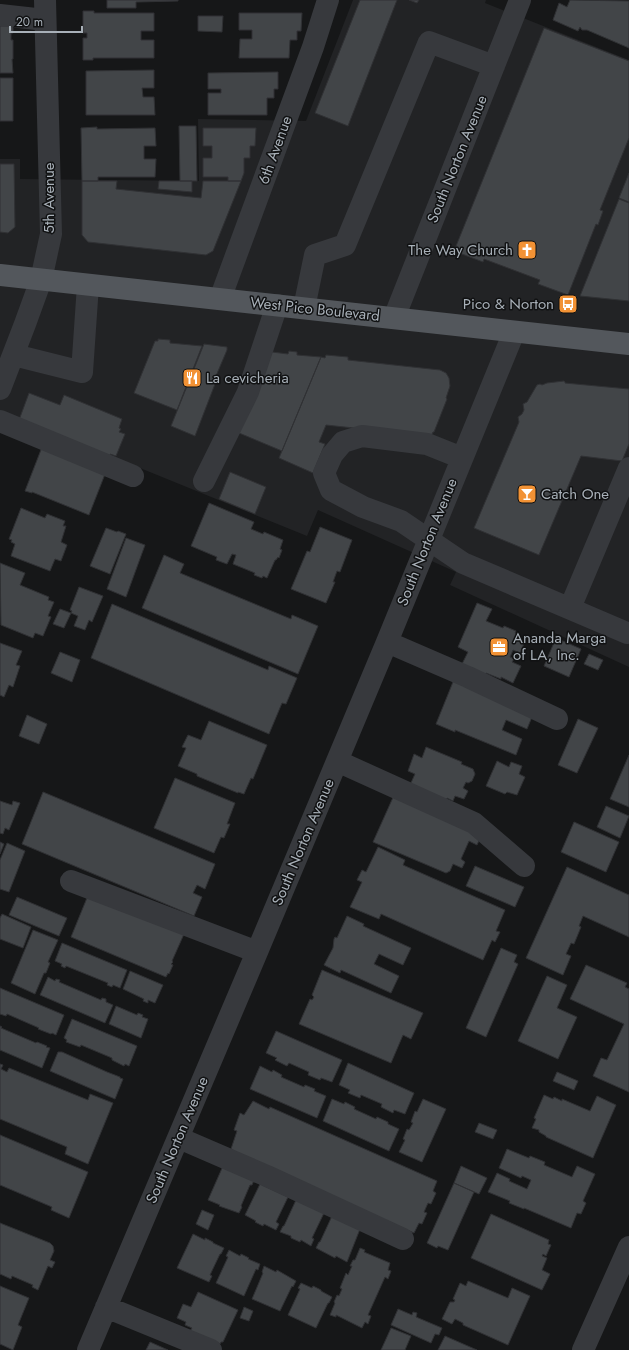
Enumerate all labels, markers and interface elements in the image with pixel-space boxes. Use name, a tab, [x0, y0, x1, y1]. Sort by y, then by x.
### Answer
scale bar	[10, 8, 82, 34]
text: 20 m	[16, 13, 43, 31]
street label: South Norton Avenue	[421, 92, 493, 226]
street label: 6th Avenue	[252, 112, 298, 187]
street label: 5th Avenue	[38, 162, 60, 234]
place label: The Way Church	[408, 239, 513, 261]
church icon: The Way Church	[516, 239, 538, 261]
street label: West Pico Boulevard	[249, 291, 381, 327]
place label: Pico & Norton	[463, 293, 554, 315]
bus stop icon: Pico & Norton	[557, 293, 579, 315]
restaurant icon: La cevicheria	[181, 367, 203, 389]
place label: La cevicheria	[206, 367, 289, 389]
street label: South Norton Avenue	[391, 475, 463, 609]
bar icon: Catch One	[516, 483, 538, 505]
place label: Catch One	[541, 483, 609, 505]
place label: Ananda Marga of LA, Inc.	[513, 627, 606, 666]
office icon: Ananda Marga of LA, Inc.	[488, 636, 510, 658]
street label: South Norton Avenue	[266, 775, 340, 909]
street label: South Norton Avenue	[140, 1073, 214, 1207]

